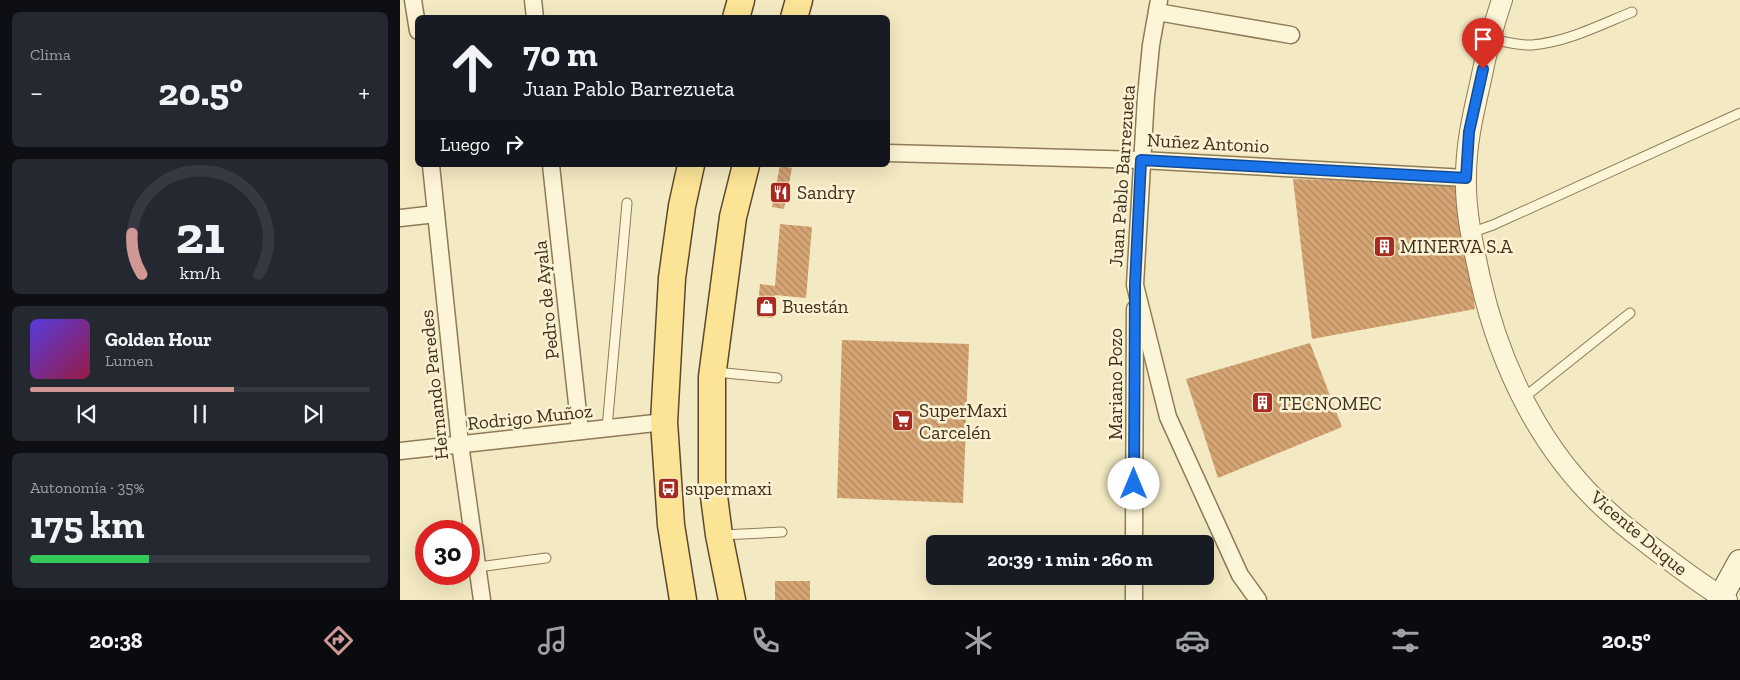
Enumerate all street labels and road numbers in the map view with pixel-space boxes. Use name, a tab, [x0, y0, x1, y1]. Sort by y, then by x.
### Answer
street label: Juan Pablo Barrezueta	[1104, 84, 1140, 268]
street label: Nuñez Antonio	[1146, 128, 1270, 158]
street label: Pedro de Ayala	[528, 239, 564, 361]
street label: Hernando Paredes	[415, 309, 453, 461]
street label: Mariano Pozo	[1104, 328, 1127, 440]
street label: Rodrigo Muñoz	[466, 399, 594, 435]
street label: Vicente Duque	[1585, 485, 1692, 580]

